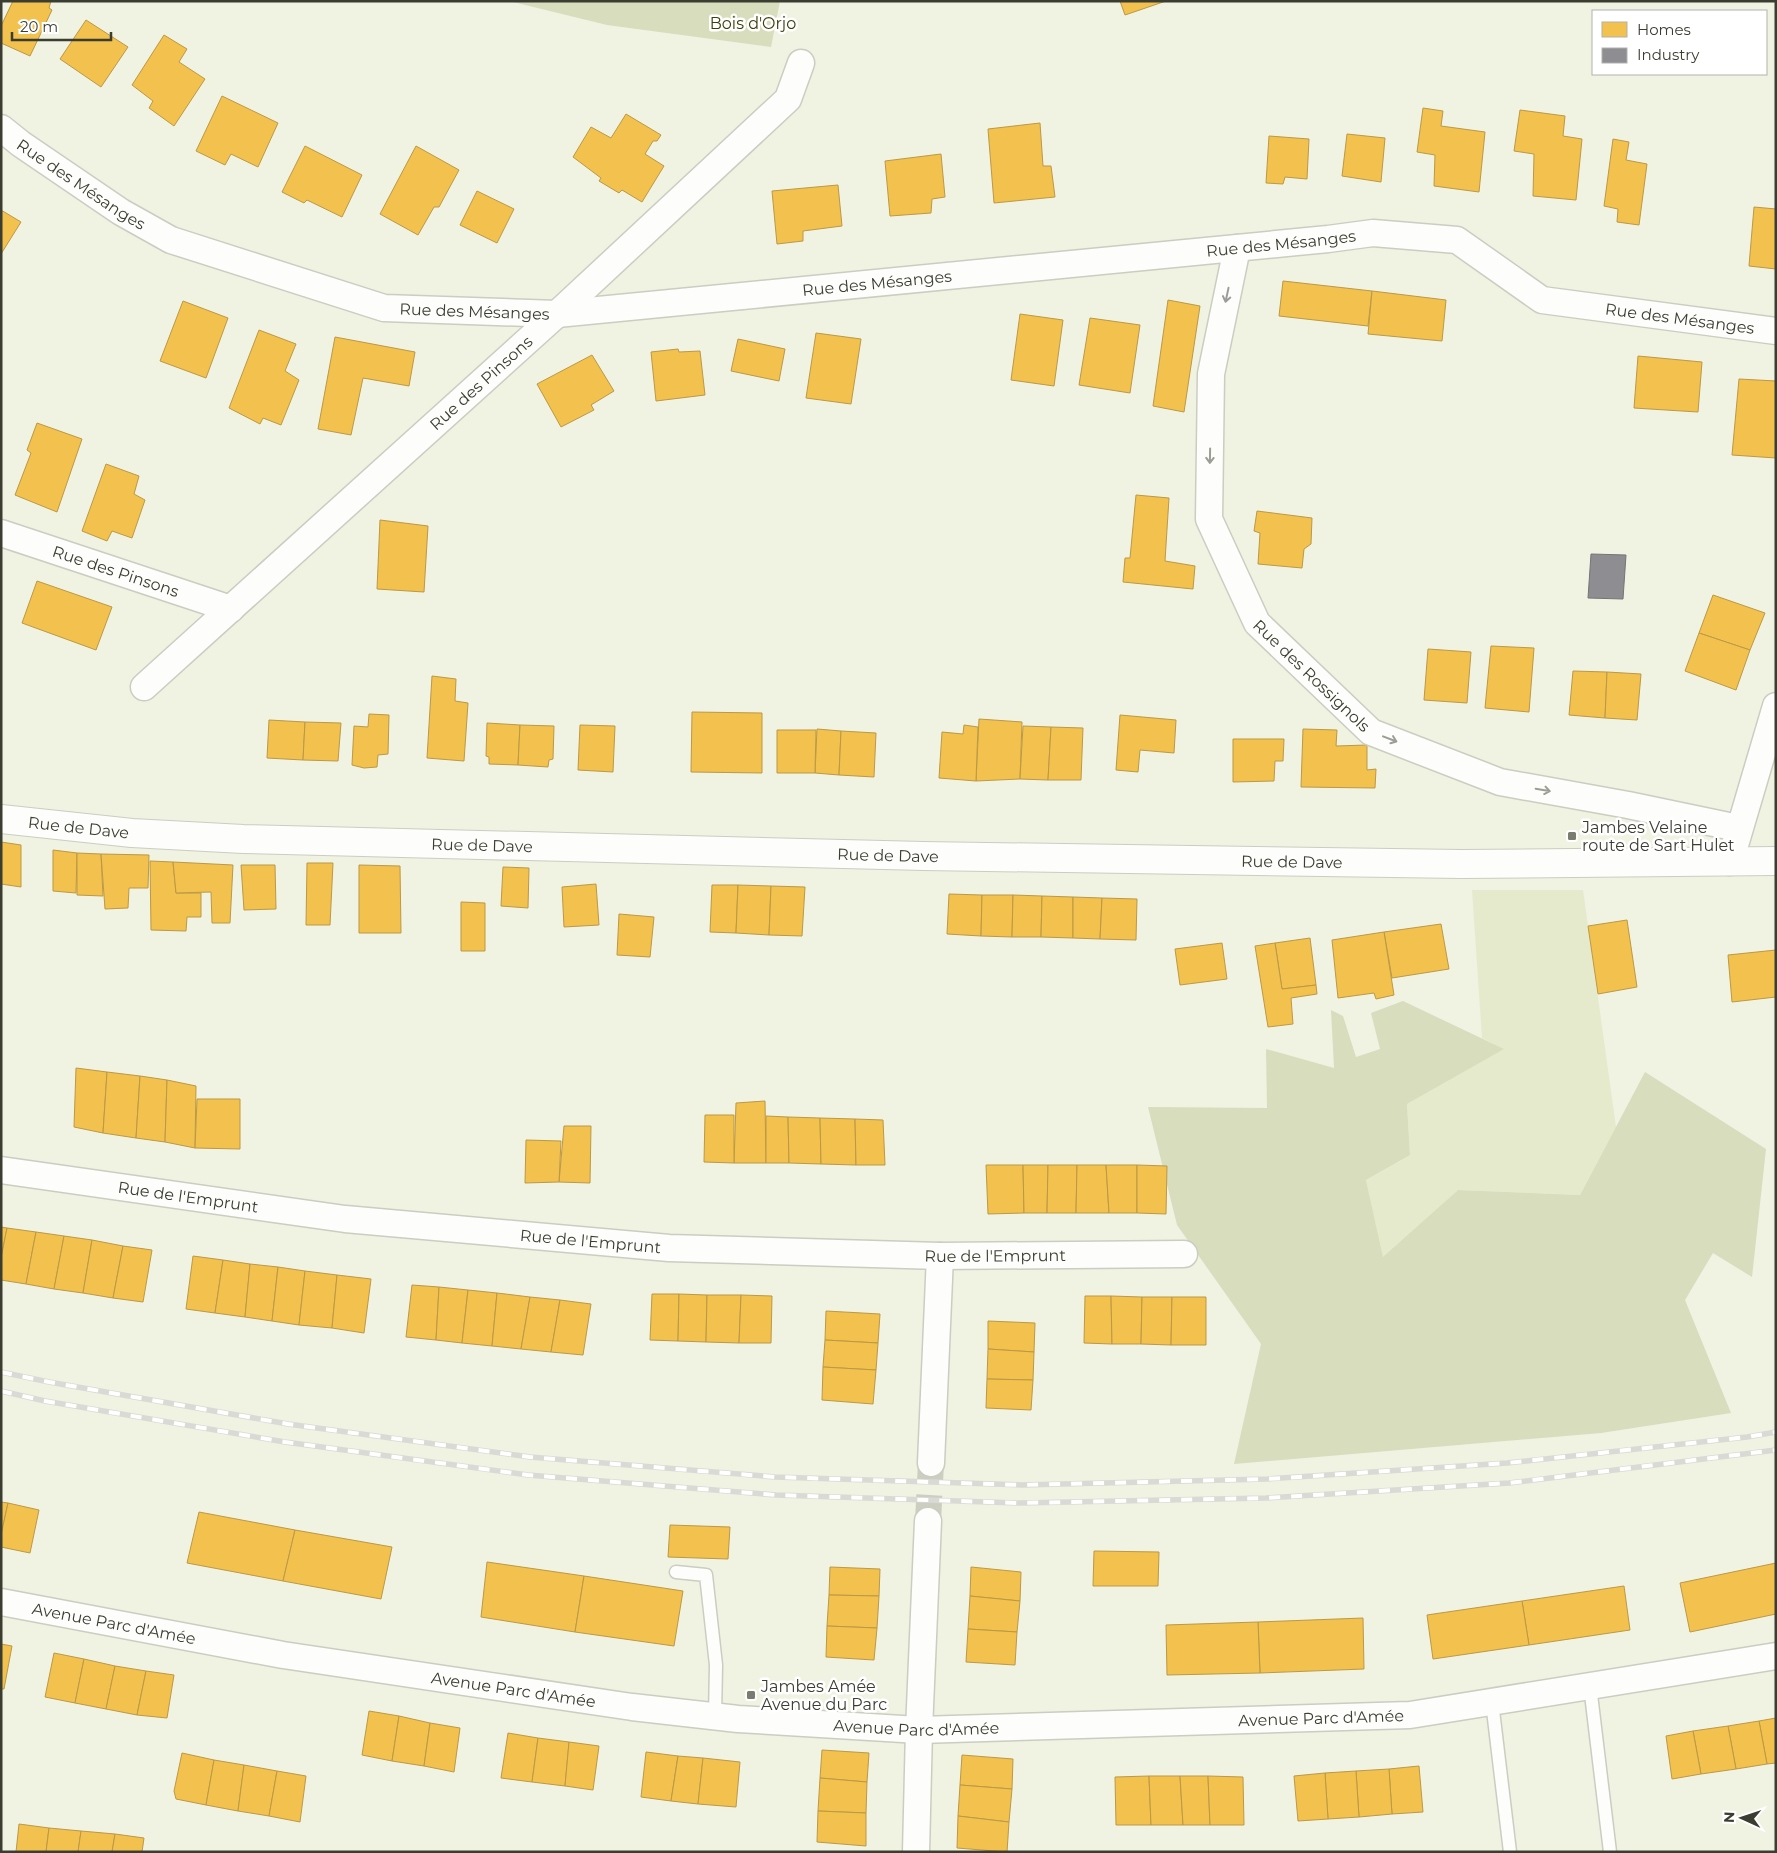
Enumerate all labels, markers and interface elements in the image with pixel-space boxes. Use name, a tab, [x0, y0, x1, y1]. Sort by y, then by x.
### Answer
scale bar	[12, 10, 111, 42]
legend	[1592, 10, 1767, 75]
park label: Bois d'Orjo	[710, 14, 796, 33]
text: 20 m	[20, 17, 58, 36]
text: Homes	[1637, 20, 1691, 39]
text: Industry	[1637, 45, 1700, 64]
street label: Rue des Mésanges	[13, 135, 149, 234]
street label: Rue des Mésanges	[1205, 226, 1357, 261]
street label: Rue des Mésanges	[801, 267, 953, 300]
one-way arrow	[1222, 287, 1231, 303]
street label: Rue des Mésanges	[1604, 299, 1756, 338]
street label: Rue des Mésanges	[399, 300, 550, 324]
street label: Rue des Pinsons	[426, 332, 537, 434]
one-way arrow	[1205, 448, 1215, 464]
street label: Rue des Pinsons	[50, 542, 182, 601]
street label: Rue des Rossignols	[1249, 616, 1374, 736]
one-way arrow	[1382, 735, 1397, 744]
one-way arrow	[1535, 785, 1551, 795]
street label: Rue de Dave	[27, 813, 130, 843]
place label: Jambes Velaine route de Sart Hulet	[1581, 818, 1735, 855]
marker: Jambes Velaine route de Sart Hulet	[1566, 830, 1578, 842]
street label: Rue de Dave	[431, 835, 533, 856]
street label: Rue de Dave	[837, 845, 939, 866]
street label: Rue de Dave	[1241, 852, 1343, 872]
street label: Rue de l'Emprunt	[117, 1178, 260, 1217]
street label: Rue de l'Emprunt	[519, 1226, 662, 1257]
street label: Rue de l'Emprunt	[924, 1246, 1066, 1266]
street label: Avenue Parc d'Amée	[31, 1599, 197, 1648]
street label: Avenue Parc d'Amée	[430, 1668, 597, 1711]
place label: Jambes Amée Avenue du Parc	[760, 1677, 887, 1714]
marker: Jambes Amée Avenue du Parc	[745, 1689, 757, 1701]
street label: Avenue Parc d'Amée	[1238, 1706, 1404, 1730]
street label: Avenue Parc d'Amée	[833, 1716, 999, 1740]
north arrow	[1717, 1793, 1767, 1843]
text: N	[1720, 1811, 1738, 1823]

